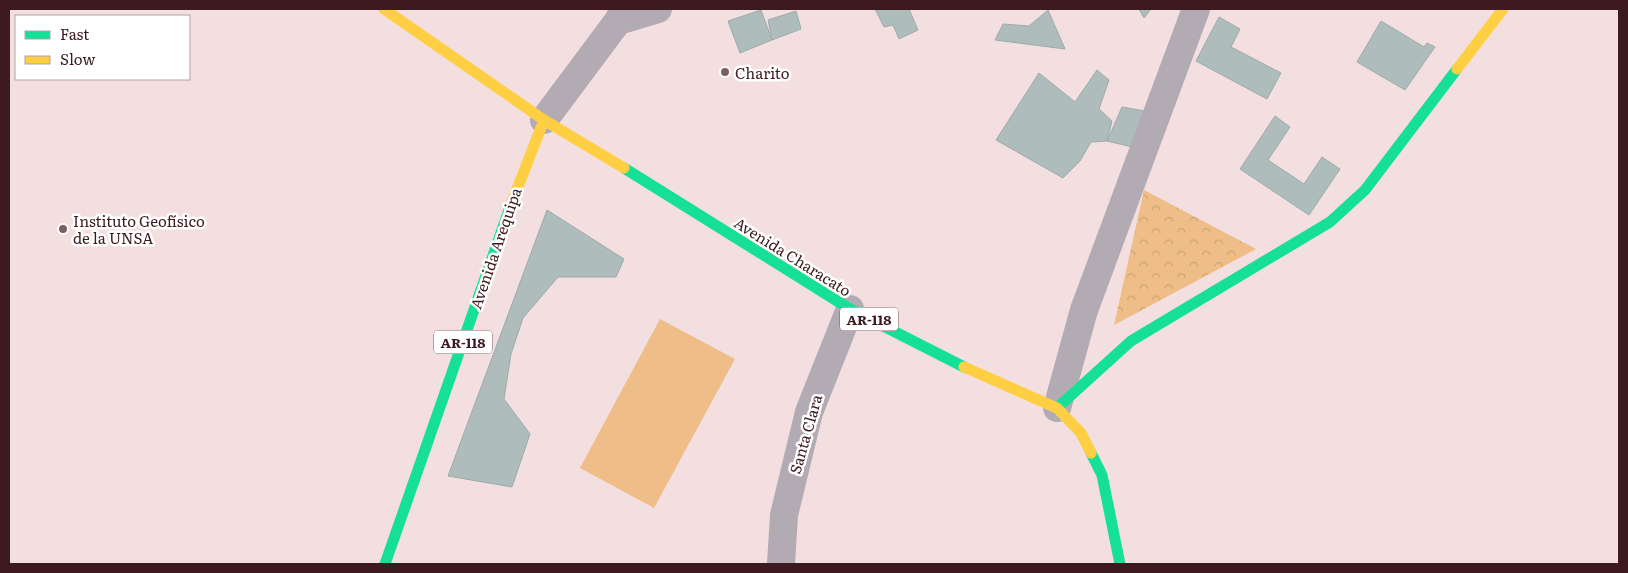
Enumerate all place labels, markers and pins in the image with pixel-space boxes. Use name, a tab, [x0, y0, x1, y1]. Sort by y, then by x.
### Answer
place label: Charito	[735, 61, 790, 84]
marker: Charito	[719, 66, 731, 78]
place label: Instituto Geofísico de la UNSA	[73, 209, 205, 249]
marker: Instituto Geofísico de la UNSA	[57, 223, 69, 235]

